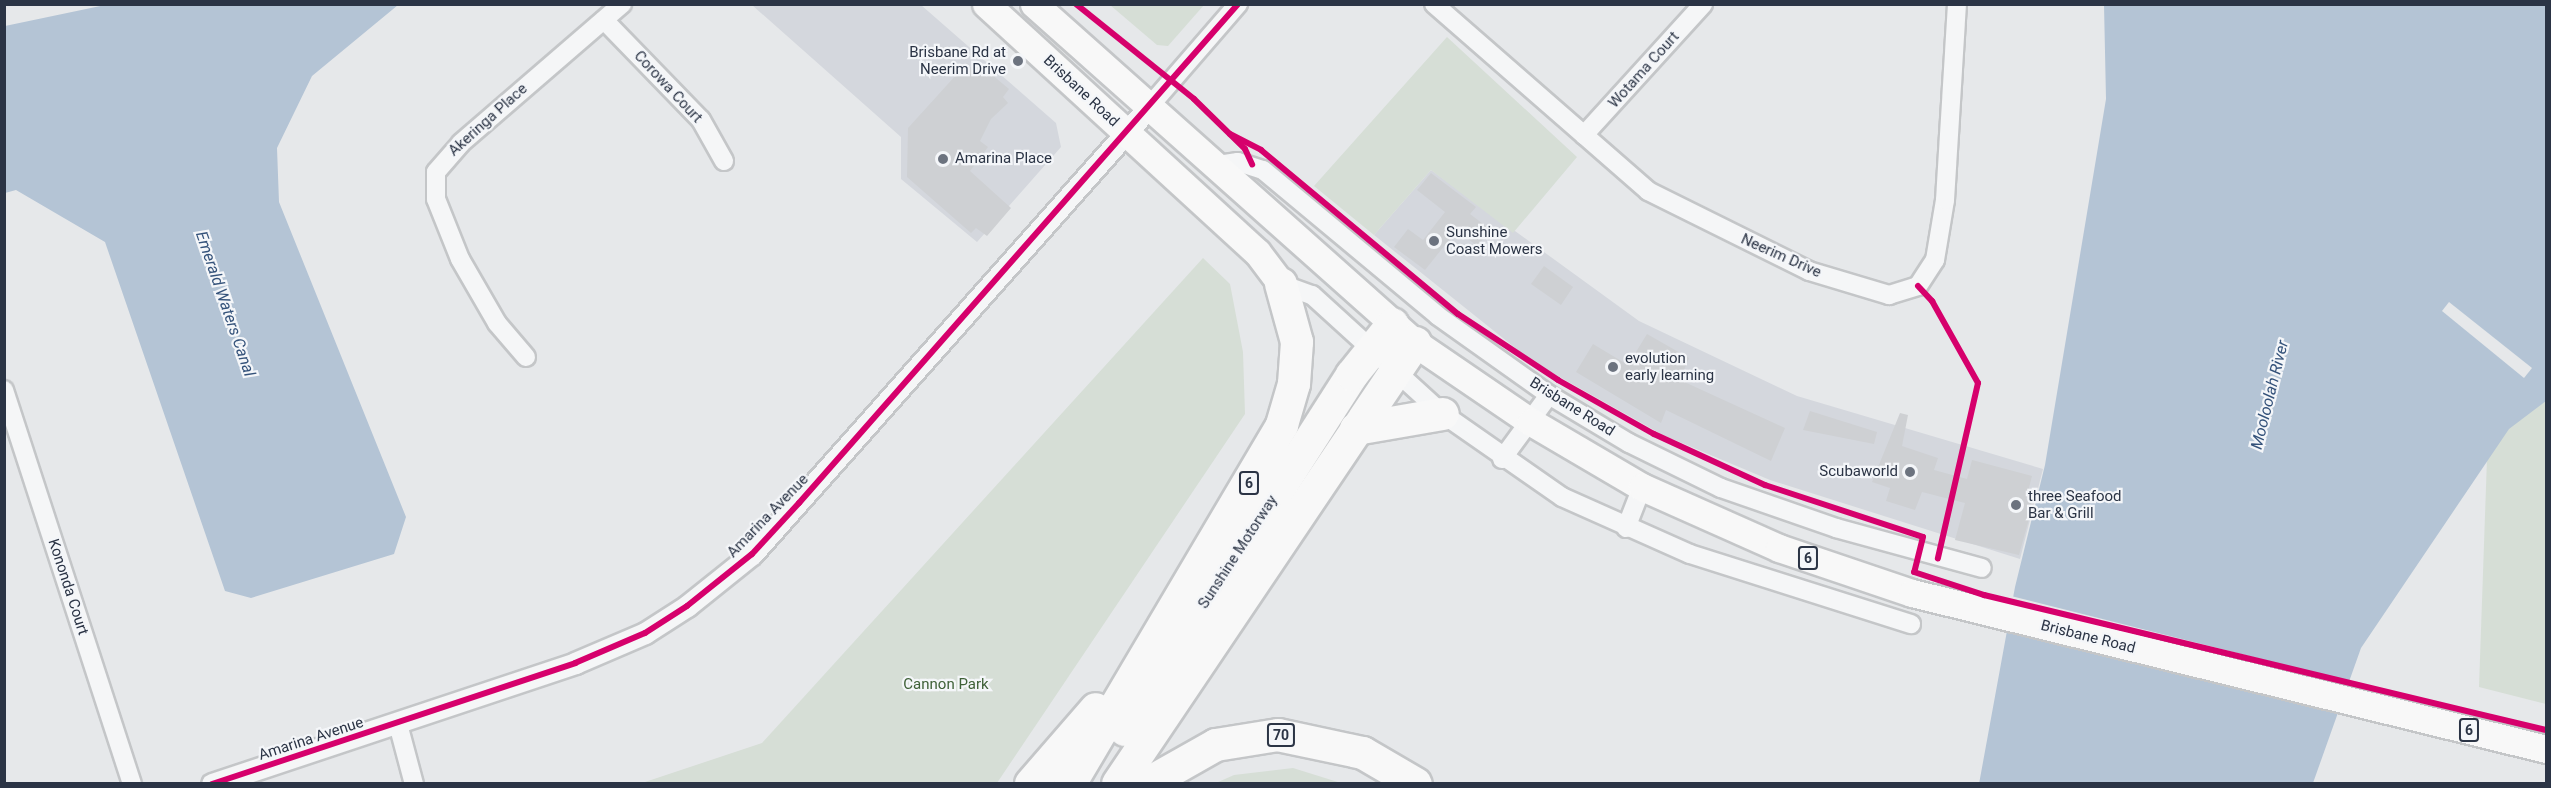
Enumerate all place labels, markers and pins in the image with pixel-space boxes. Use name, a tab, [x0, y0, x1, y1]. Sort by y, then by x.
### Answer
place label: Brisbane Rd at Neerim Drive	[909, 43, 1006, 78]
marker: Brisbane Rd at Neerim Drive	[1011, 54, 1025, 68]
place label: Amarina Place	[955, 150, 1052, 168]
marker: Amarina Place	[936, 152, 950, 166]
place label: Sunshine Coast Mowers	[1446, 223, 1543, 258]
marker: Sunshine Coast Mowers	[1427, 234, 1441, 248]
place label: evolution early learning	[1625, 349, 1714, 384]
marker: evolution early learning	[1606, 360, 1620, 374]
place label: Scubaworld	[1819, 463, 1898, 481]
marker: Scubaworld	[1903, 465, 1917, 479]
place label: three Seafood Bar & Grill	[2028, 487, 2122, 522]
marker: three Seafood Bar & Grill	[2009, 498, 2023, 512]

